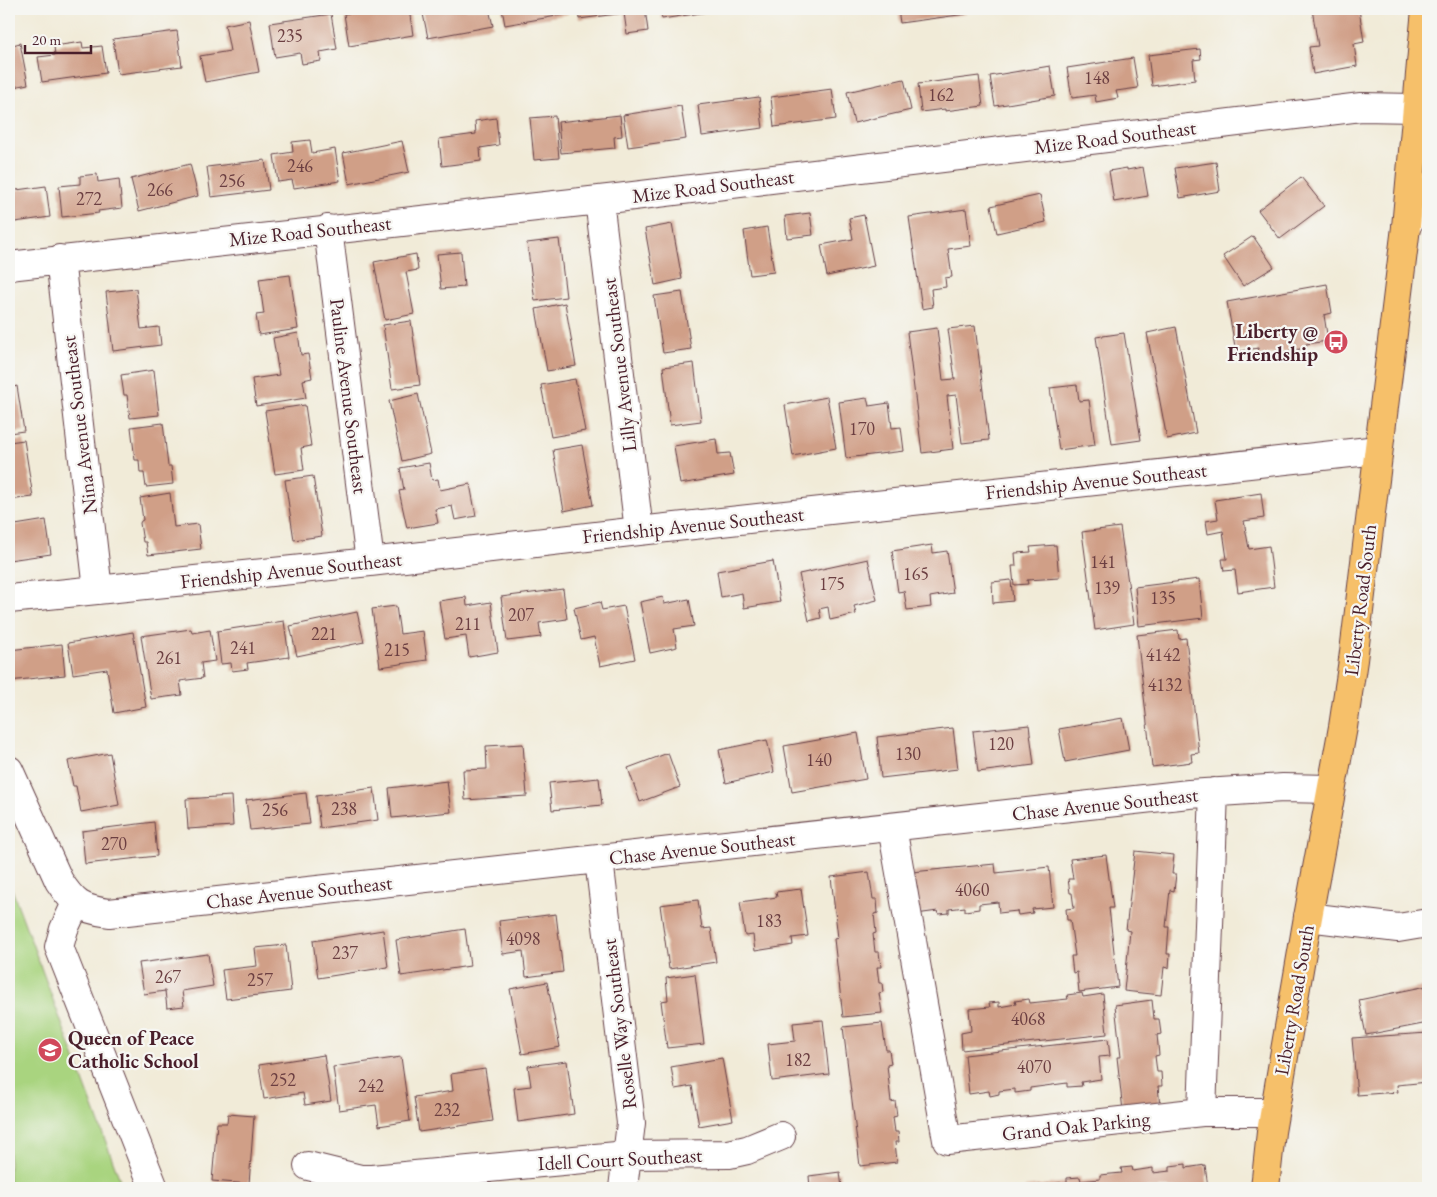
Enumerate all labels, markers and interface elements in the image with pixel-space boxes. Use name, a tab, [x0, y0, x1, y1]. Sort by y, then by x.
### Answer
scale bar	[25, 22, 91, 54]
house number: 235	[277, 24, 303, 47]
text: 20 m	[32, 30, 61, 49]
house number: 148	[1084, 66, 1110, 89]
house number: 162	[928, 83, 954, 106]
street label: Mize Road Southeast	[1033, 114, 1198, 160]
house number: 246	[287, 154, 313, 177]
street label: Mize Road Southeast	[631, 163, 796, 209]
house number: 256	[219, 169, 245, 192]
house number: 266	[147, 178, 173, 201]
house number: 272	[76, 187, 102, 210]
street label: Mize Road Southeast	[228, 209, 393, 252]
street label: Lilly Avenue Southeast	[595, 276, 643, 454]
street label: Pauline Avenue Southeast	[324, 297, 374, 496]
place label: Liberty @ Friendship	[1227, 318, 1318, 367]
bus stop icon: Liberty @ Friendship	[1323, 329, 1349, 355]
street label: Nina Avenue Southeast	[55, 334, 103, 516]
house number: 170	[849, 417, 875, 440]
street label: Friendship Avenue Southeast	[984, 456, 1209, 506]
street label: Friendship Avenue Southeast	[581, 500, 806, 550]
street label: Liberty Road South	[1338, 523, 1382, 677]
street label: Friendship Avenue Southeast	[179, 545, 404, 595]
house number: 141	[1090, 550, 1116, 573]
house number: 165	[903, 562, 929, 585]
house number: 175	[819, 572, 845, 595]
house number: 139	[1094, 576, 1120, 599]
house number: 135	[1150, 586, 1176, 609]
house number: 207	[508, 603, 534, 626]
house number: 211	[455, 612, 481, 635]
house number: 221	[311, 622, 337, 645]
house number: 241	[230, 636, 256, 659]
house number: 215	[384, 638, 410, 661]
house number: 4142	[1146, 643, 1181, 666]
house number: 261	[156, 646, 182, 669]
house number: 4132	[1148, 673, 1183, 696]
house number: 120	[988, 732, 1014, 755]
house number: 130	[895, 742, 921, 765]
house number: 140	[806, 748, 832, 771]
street label: Chase Avenue Southeast	[1011, 781, 1200, 827]
house number: 238	[331, 797, 357, 820]
house number: 256	[262, 798, 288, 821]
street label: Chase Avenue Southeast	[608, 825, 797, 871]
house number: 270	[101, 832, 127, 855]
street label: Chase Avenue Southeast	[205, 869, 394, 915]
house number: 4060	[955, 878, 990, 901]
house number: 183	[756, 909, 782, 932]
street label: Liberty Road South	[1268, 923, 1320, 1077]
house number: 4098	[506, 927, 540, 950]
street label: Roselle Way Southeast	[596, 937, 642, 1111]
house number: 237	[332, 941, 358, 964]
house number: 267	[155, 965, 181, 988]
house number: 257	[247, 968, 273, 991]
house number: 4068	[1011, 1007, 1045, 1030]
place label: Queen of Peace Catholic School	[68, 1025, 199, 1074]
school or university icon: Queen of Peace Catholic School	[37, 1037, 63, 1063]
house number: 182	[785, 1048, 811, 1071]
house number: 4070	[1017, 1055, 1052, 1078]
house number: 252	[270, 1068, 296, 1091]
house number: 242	[358, 1074, 384, 1097]
house number: 232	[434, 1098, 460, 1121]
street label: Grand Oak Parking	[1001, 1105, 1152, 1147]
street label: Idell Court Southeast	[537, 1142, 704, 1176]

